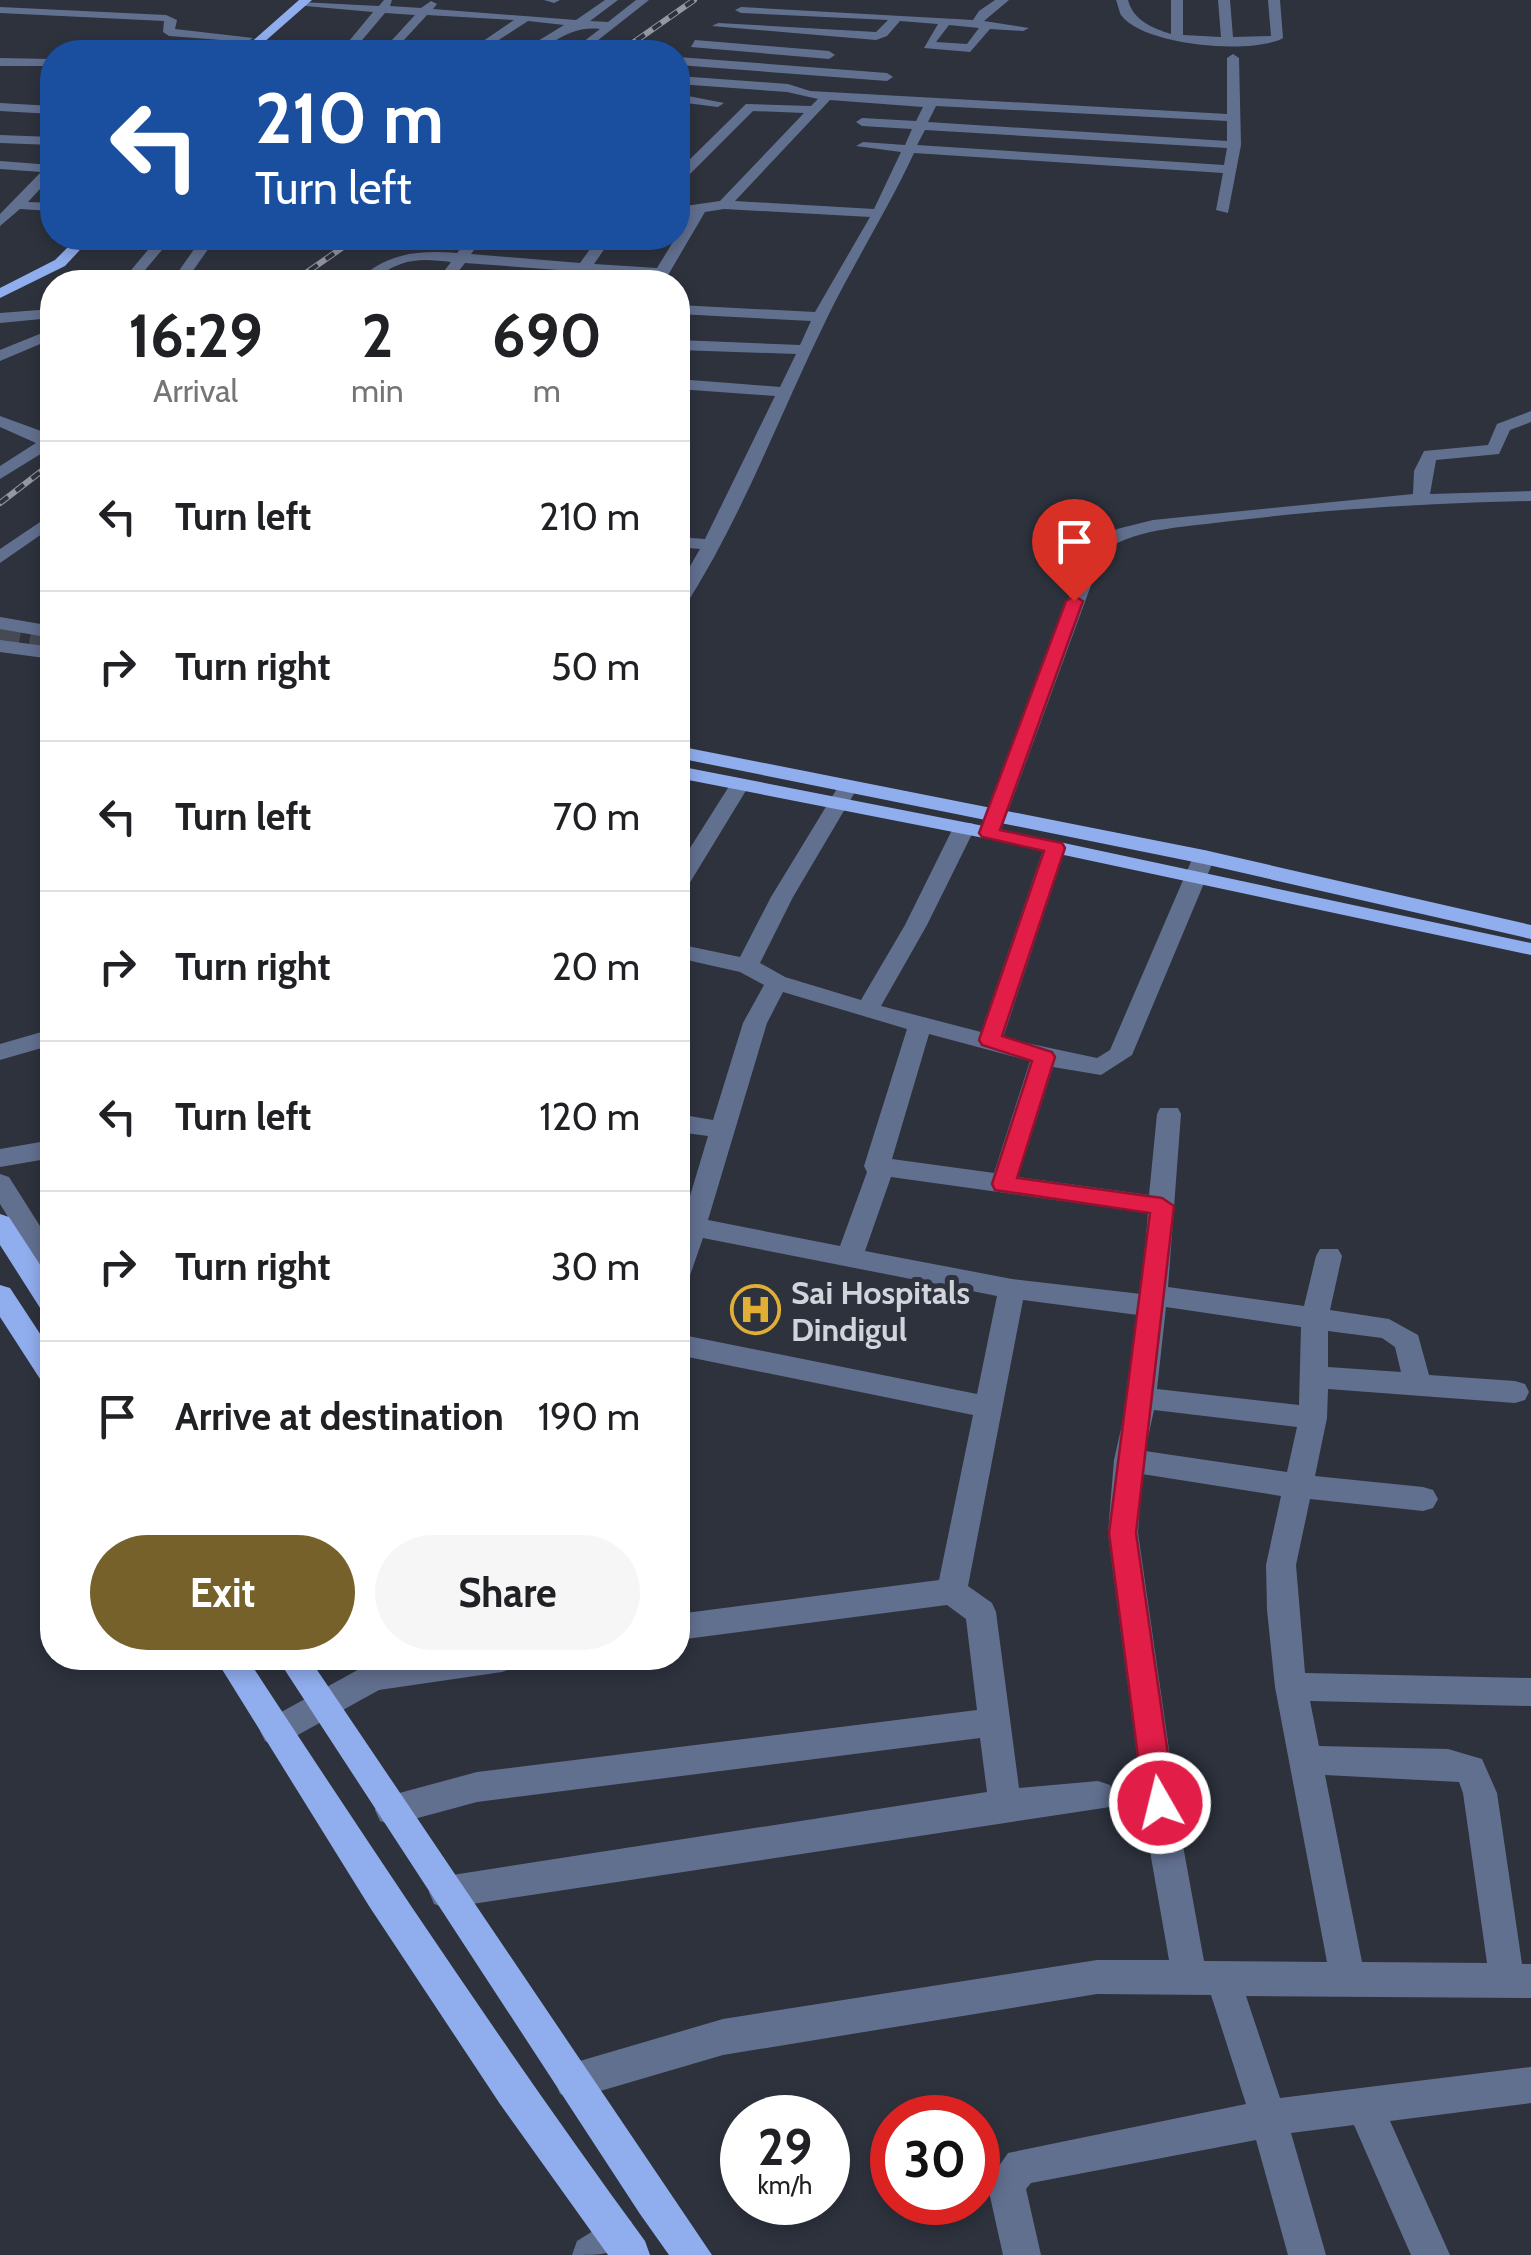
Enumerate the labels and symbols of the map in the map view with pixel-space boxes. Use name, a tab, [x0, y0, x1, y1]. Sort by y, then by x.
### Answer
pin	[1032, 499, 1117, 602]
place label: Sai Hospitals Dindigul	[791, 1273, 970, 1349]
hospital icon: Sai Hospitals Dindigul	[730, 1284, 782, 1336]
position arrow	[1108, 1751, 1212, 1855]
speed limit sign: 30	[870, 2095, 1000, 2225]

